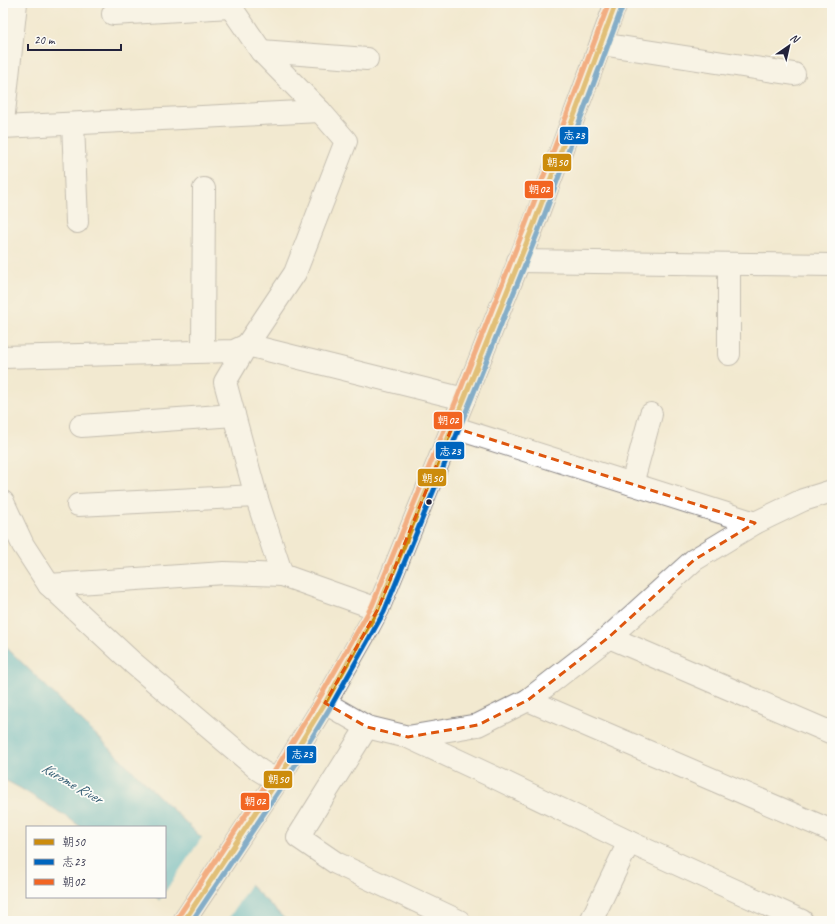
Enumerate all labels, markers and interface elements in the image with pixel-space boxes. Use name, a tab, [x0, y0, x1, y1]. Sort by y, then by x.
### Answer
scale bar	[28, 26, 121, 52]
north arrow	[769, 26, 809, 66]
text: N	[788, 30, 803, 47]
text: 20 m	[34, 32, 56, 48]
line badge: 志23	[559, 126, 589, 145]
text: 志23	[564, 128, 585, 142]
line badge: 朝50	[542, 153, 572, 172]
text: 朝50	[547, 155, 568, 169]
line badge: 朝02	[524, 180, 554, 199]
text: 朝02	[529, 182, 550, 196]
line badge: 朝02	[433, 411, 463, 430]
text: 朝02	[438, 413, 459, 427]
line badge: 志23	[435, 441, 465, 460]
text: 志23	[440, 444, 461, 458]
line badge: 朝50	[417, 468, 447, 487]
text: 朝50	[422, 471, 443, 485]
unlabelled marker	[424, 497, 434, 507]
line badge: 志23	[286, 745, 317, 764]
text: 志23	[292, 747, 313, 761]
water label: Kurome River	[38, 759, 108, 810]
line badge: 朝50	[263, 770, 293, 789]
text: 朝50	[268, 772, 289, 786]
line badge: 朝02	[240, 792, 270, 811]
text: 朝02	[245, 794, 266, 808]
legend	[26, 826, 166, 898]
text: 朝50	[62, 834, 86, 850]
text: 志23	[62, 854, 86, 870]
text: 朝02	[62, 874, 86, 890]

